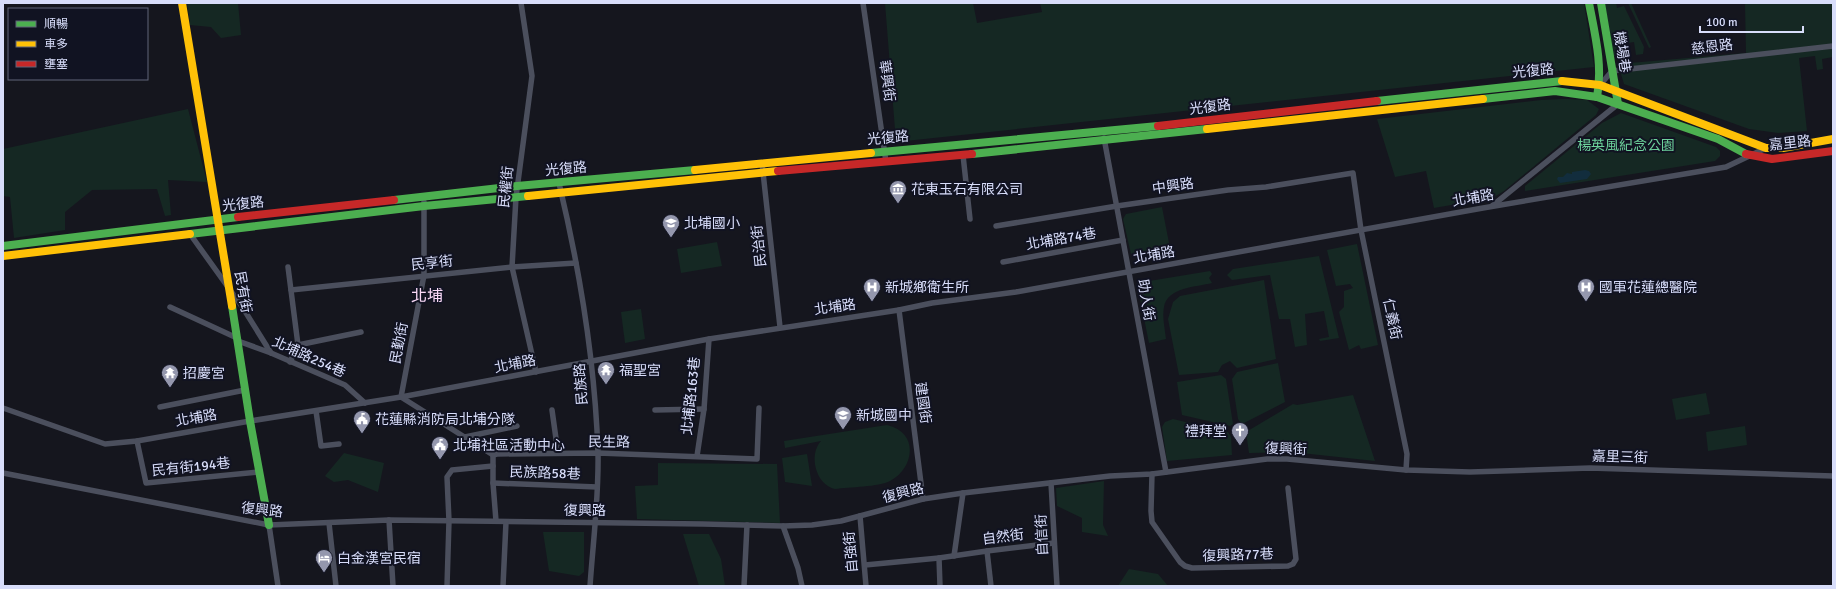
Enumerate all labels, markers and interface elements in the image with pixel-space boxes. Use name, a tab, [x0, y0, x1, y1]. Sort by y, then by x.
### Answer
legend	[8, 8, 148, 80]
scale bar	[1700, 8, 1803, 34]
text: 100 m	[1706, 15, 1738, 30]
text: 順暢	[44, 17, 68, 32]
street label: 機場巷	[1610, 30, 1634, 74]
street label: 慈恩路	[1690, 36, 1734, 58]
text: 車多	[44, 37, 68, 52]
text: 壅塞	[44, 57, 68, 72]
street label: 華興街	[876, 59, 898, 103]
street label: 光復路	[1511, 61, 1555, 81]
street label: 光復路	[1188, 96, 1232, 118]
street label: 光復路	[866, 128, 910, 148]
street label: 嘉里路	[1768, 132, 1812, 154]
park label: 楊英風紀念公園	[1577, 137, 1675, 154]
street label: 光復路	[544, 159, 588, 179]
street label: 民權街	[495, 165, 517, 209]
street label: 中興路	[1151, 175, 1195, 197]
museum icon: 花東玉石有限公司	[888, 179, 908, 204]
place label: 花東玉石有限公司	[911, 181, 1023, 198]
street label: 北埔路	[1451, 186, 1495, 210]
street label: 光復路	[221, 193, 265, 215]
school or university icon: 北埔國小	[661, 213, 681, 238]
place label: 北埔國小	[684, 215, 740, 232]
street label: 民治街	[748, 224, 770, 268]
street label: 北埔路74巷	[1025, 224, 1097, 254]
street label: 北埔路	[1132, 243, 1176, 267]
street label: 民享街	[410, 252, 454, 274]
street label: 民有街	[231, 270, 255, 314]
hospital icon: 新城鄉衛生所	[862, 277, 882, 302]
hospital icon: 國軍花蓮總醫院	[1576, 277, 1596, 302]
street label: 助人街	[1134, 278, 1158, 322]
place label: 新城鄉衛生所	[885, 279, 969, 296]
place label: 國軍花蓮總醫院	[1599, 279, 1697, 296]
district label: 北埔	[411, 286, 443, 306]
street label: 北埔路	[813, 296, 857, 318]
street label: 仁義街	[1379, 297, 1405, 341]
street label: 民勤街	[387, 321, 411, 365]
street label: 北埔路254巷	[270, 333, 348, 381]
street label: 北埔路	[493, 352, 537, 376]
street label: 北埔路163巷	[678, 356, 704, 436]
temple icon: 福聖宮	[596, 360, 616, 385]
street label: 民族路	[571, 362, 591, 406]
place label: 福聖宮	[619, 362, 661, 379]
temple icon: 招慶宮	[160, 363, 180, 388]
place label: 招慶宮	[183, 365, 225, 382]
street label: 建國街	[912, 381, 934, 425]
school or university icon: 新城國中	[833, 405, 853, 430]
street label: 北埔路	[174, 406, 218, 430]
place label: 新城國中	[856, 407, 912, 424]
public building icon: 花蓮縣消防局北埔分隊	[352, 409, 372, 434]
place label: 花蓮縣消防局北埔分隊	[375, 411, 515, 428]
church icon: 禮拜堂	[1230, 421, 1250, 446]
place label: 禮拜堂	[1185, 423, 1227, 440]
street label: 民生路	[588, 433, 630, 451]
public building icon: 北埔社區活動中心	[430, 435, 450, 460]
place label: 北埔社區活動中心	[453, 437, 565, 454]
street label: 復興街	[1265, 440, 1307, 458]
street label: 嘉里三街	[1592, 448, 1648, 466]
street label: 民有街194巷	[151, 454, 231, 480]
street label: 民族路58巷	[509, 463, 581, 483]
street label: 復興路	[881, 480, 925, 506]
street label: 復興路	[240, 499, 284, 521]
street label: 復興路	[564, 502, 606, 519]
street label: 自信街	[1032, 514, 1052, 556]
street label: 自然街	[981, 526, 1025, 548]
street label: 自強街	[841, 530, 861, 574]
street label: 復興路77巷	[1202, 545, 1274, 565]
hotel icon: 白金漢宮民宿	[314, 548, 334, 573]
place label: 白金漢宮民宿	[337, 550, 421, 567]

